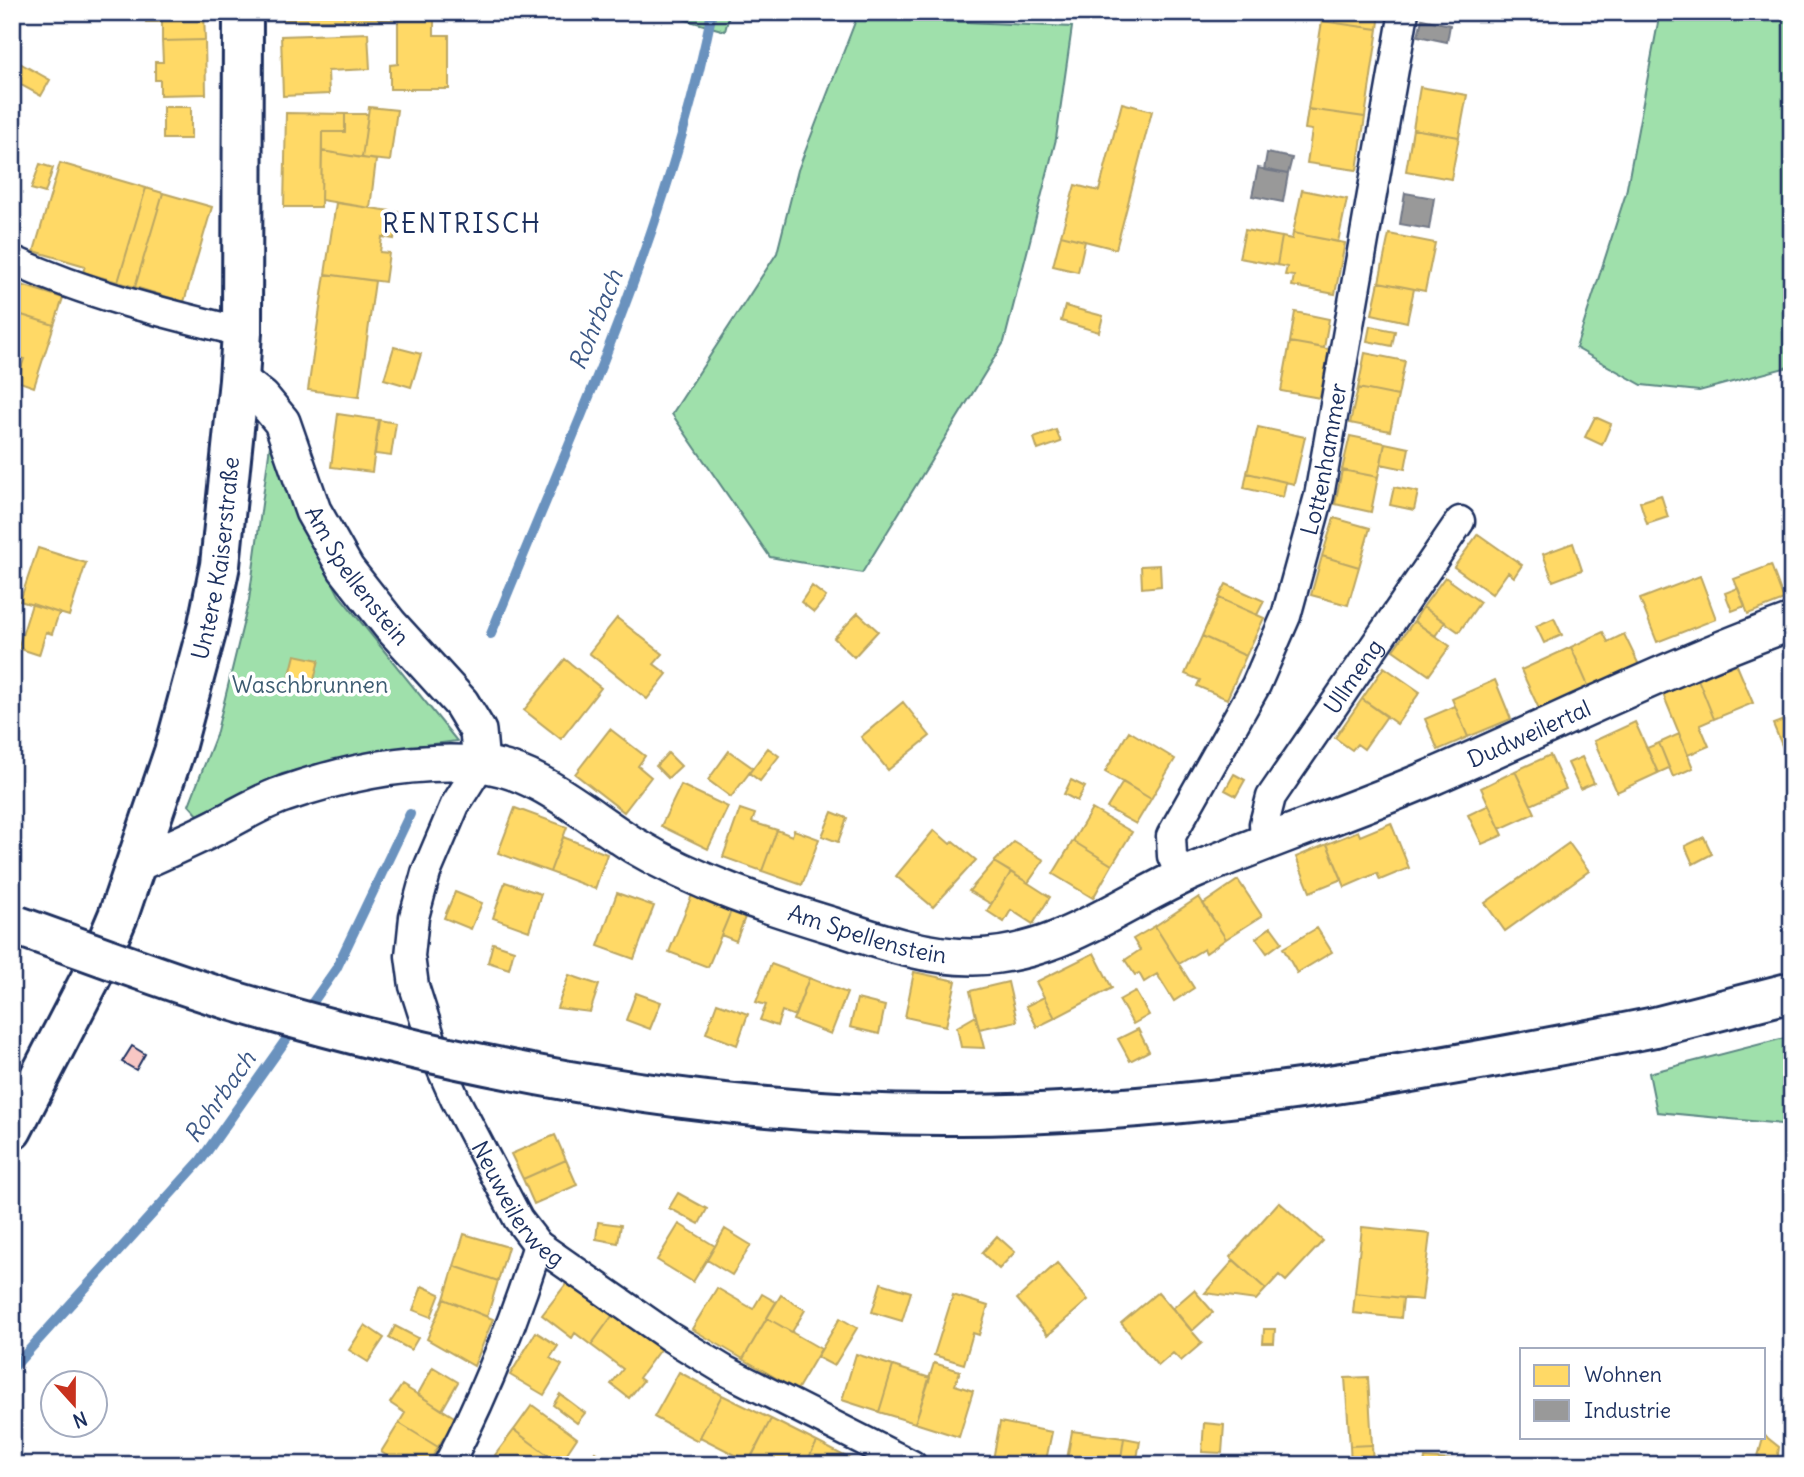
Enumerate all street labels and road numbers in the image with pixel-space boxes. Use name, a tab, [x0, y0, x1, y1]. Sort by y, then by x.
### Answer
street label: Lottenhammer	[1294, 380, 1353, 538]
street label: Untere Kaiserstraße	[184, 455, 245, 663]
street label: Am Spellenstein	[299, 501, 416, 651]
street label: Ullmeng	[1317, 633, 1389, 719]
street label: Dudweilertal	[1463, 693, 1595, 774]
street label: Am Spellenstein	[785, 898, 948, 969]
street label: Neuweilerweg	[466, 1136, 570, 1273]

